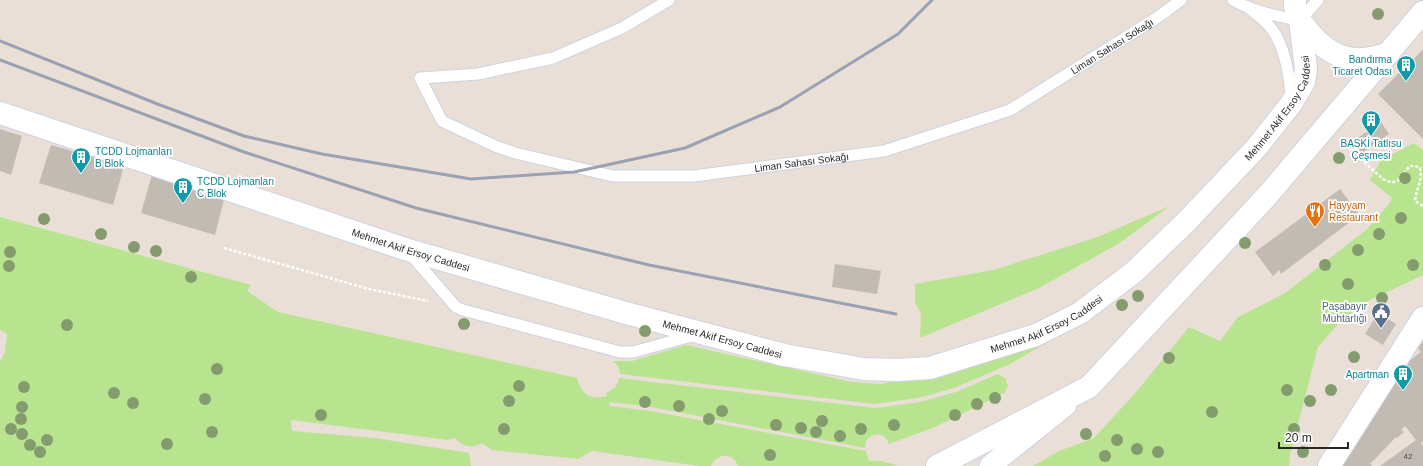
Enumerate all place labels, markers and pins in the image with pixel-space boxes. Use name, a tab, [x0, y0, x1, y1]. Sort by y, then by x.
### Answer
place label: Bandırma Ticaret Odası	[1332, 54, 1392, 77]
building icon: Bandırma Ticaret Odası	[1395, 54, 1417, 82]
building icon: BASKİ Tatlısu Çeşmesi	[1360, 109, 1382, 137]
place label: BASKİ Tatlısu Çeşmesi	[1341, 137, 1401, 161]
building icon: TCDD Lojmanları B Blok	[70, 146, 92, 174]
place label: TCDD Lojmanları B Blok	[95, 146, 172, 169]
building icon: TCDD Lojmanları C Blok	[172, 176, 194, 204]
place label: TCDD Lojmanları C Blok	[197, 176, 274, 199]
restaurant icon: Hayyam Restaurant	[1304, 200, 1326, 228]
place label: Hayyam Restaurant	[1329, 200, 1378, 223]
place label: Paşabayır Muhtarlığı	[1322, 301, 1368, 324]
public building icon: Paşabayır Muhtarlığı	[1370, 301, 1392, 329]
building icon: Apartman	[1392, 363, 1414, 391]
place label: Apartman	[1346, 369, 1389, 380]

